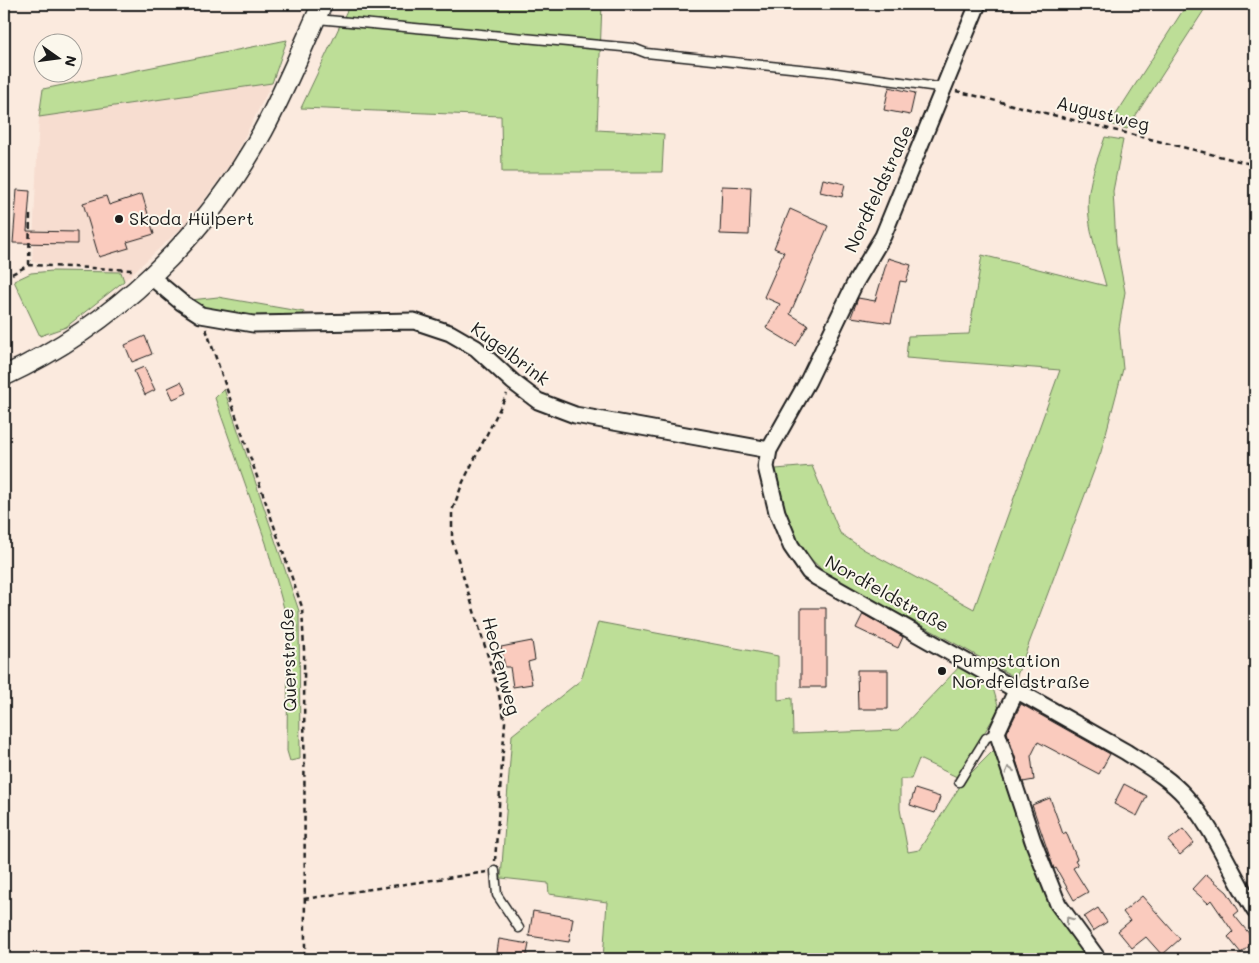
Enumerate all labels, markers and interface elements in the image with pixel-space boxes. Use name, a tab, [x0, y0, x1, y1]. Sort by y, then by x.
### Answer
north arrow	[32, 32, 82, 82]
text: N	[61, 54, 82, 69]
street label: Augustweg	[1054, 90, 1152, 136]
street label: Nordfeldstraße	[838, 121, 918, 256]
place label: Skoda Hülpert	[129, 206, 254, 230]
marker: Skoda Hülpert	[113, 213, 125, 225]
street label: Kugelbrink	[466, 316, 555, 391]
street label: Nordfeldstraße	[821, 549, 954, 637]
street label: Querstraße	[274, 608, 302, 712]
street label: Heckenweg	[477, 614, 527, 718]
place label: Pumpstation Nordfeldstraße	[952, 648, 1090, 693]
marker: Pumpstation Nordfeldstraße	[936, 665, 948, 677]
one-way arrow	[1005, 766, 1015, 774]
one-way arrow	[1066, 916, 1075, 926]

